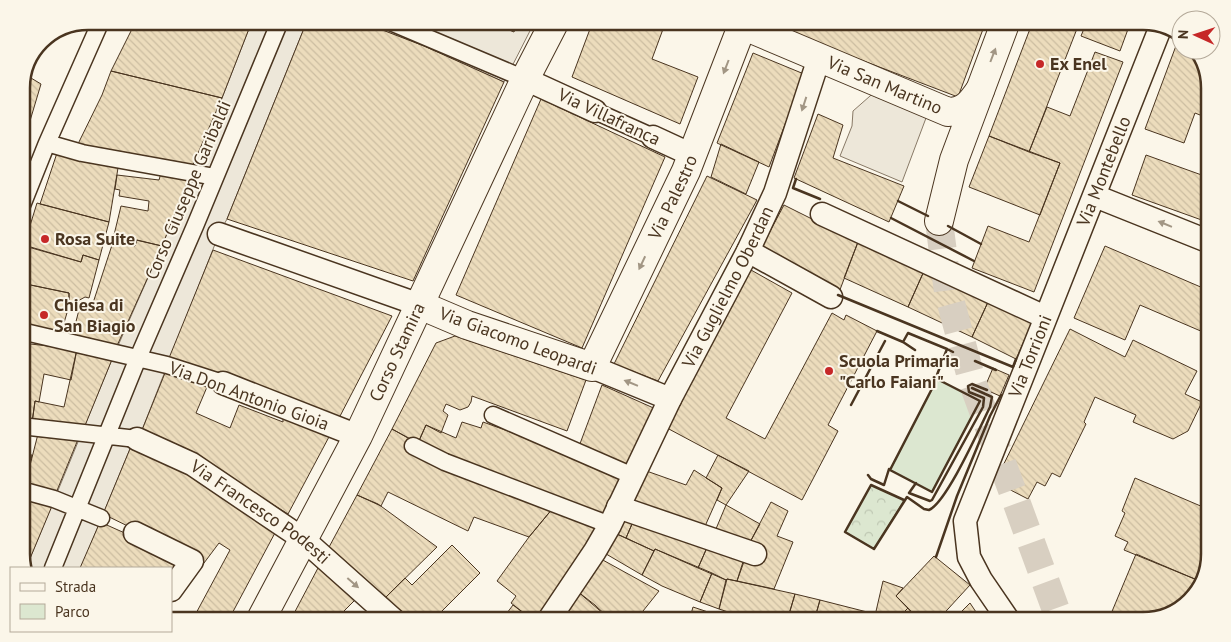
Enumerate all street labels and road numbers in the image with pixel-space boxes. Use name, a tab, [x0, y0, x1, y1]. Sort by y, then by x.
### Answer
street label: Via San Martino	[823, 50, 946, 119]
street label: Via Villafranca	[553, 82, 664, 150]
street label: Corso Giuseppe Garibaldi	[139, 97, 236, 283]
street label: Via Montebello	[1071, 113, 1136, 231]
street label: Via Palestro	[642, 152, 702, 244]
street label: Via Guglielmo Oberdan	[676, 202, 778, 372]
street label: Corso Stamira	[364, 299, 430, 405]
street label: Via Giacomo Leopardi	[435, 301, 600, 380]
street label: Via Torrioni	[1003, 311, 1057, 402]
street label: Via Don Antonio Gioia	[165, 356, 332, 435]
street label: Via Francesco Podesti	[185, 454, 335, 569]

